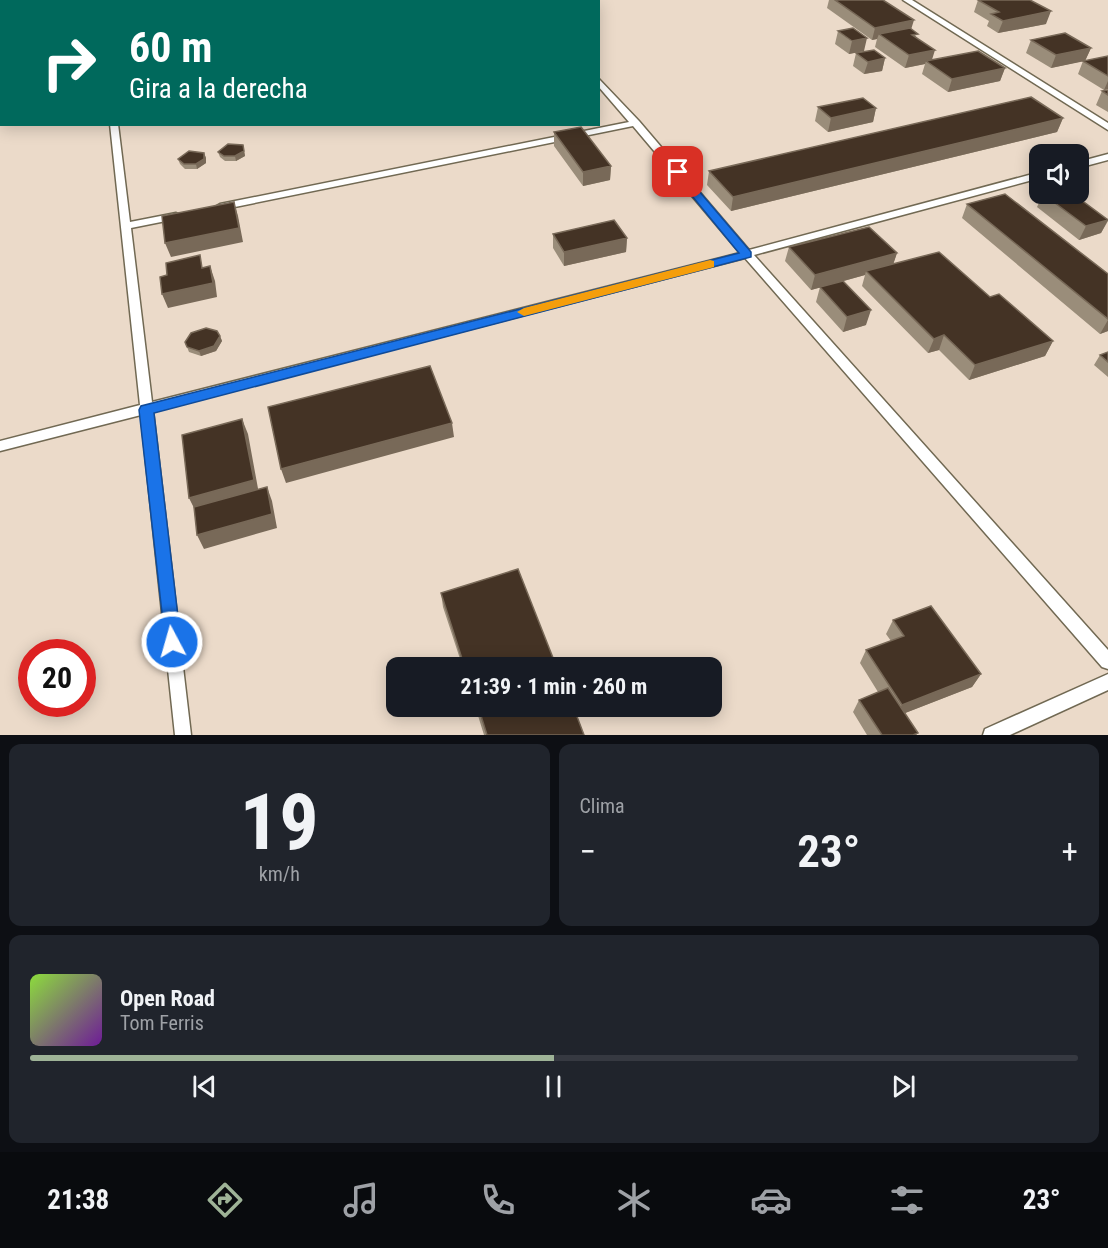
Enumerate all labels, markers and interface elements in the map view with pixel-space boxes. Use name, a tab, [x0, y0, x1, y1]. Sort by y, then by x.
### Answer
text: 60 m	[129, 23, 212, 72]
icon: right	[30, 24, 108, 102]
text: Gira a la derecha	[129, 73, 308, 105]
map controls	[1029, 144, 1089, 204]
button: sound	[1029, 144, 1089, 204]
pin	[652, 146, 703, 197]
icon: arrive	[661, 155, 694, 188]
position arrow	[140, 610, 204, 674]
speed limit sign: 20	[18, 639, 96, 717]
text: 21:39 · 1 min · 260 m	[461, 674, 647, 699]
text: 19	[240, 777, 319, 868]
text: Clima	[580, 794, 625, 818]
text: 23°	[797, 825, 860, 878]
text: −	[580, 832, 596, 871]
text: +	[1062, 832, 1078, 871]
text: km/h	[259, 862, 300, 886]
text: Open Road	[120, 986, 215, 1011]
text: Tom Ferris	[120, 1011, 204, 1035]
icon: previous	[188, 1070, 221, 1103]
icon: pause	[537, 1070, 570, 1103]
icon: next	[887, 1070, 920, 1103]
icon: directions	[204, 1179, 246, 1221]
icon: music	[340, 1179, 382, 1221]
icon: phone	[477, 1179, 519, 1221]
icon: climate	[613, 1179, 655, 1221]
icon: car	[750, 1179, 792, 1221]
icon: filters	[886, 1179, 928, 1221]
text: 21:38	[47, 1184, 109, 1216]
text: 23°	[1023, 1184, 1061, 1216]

